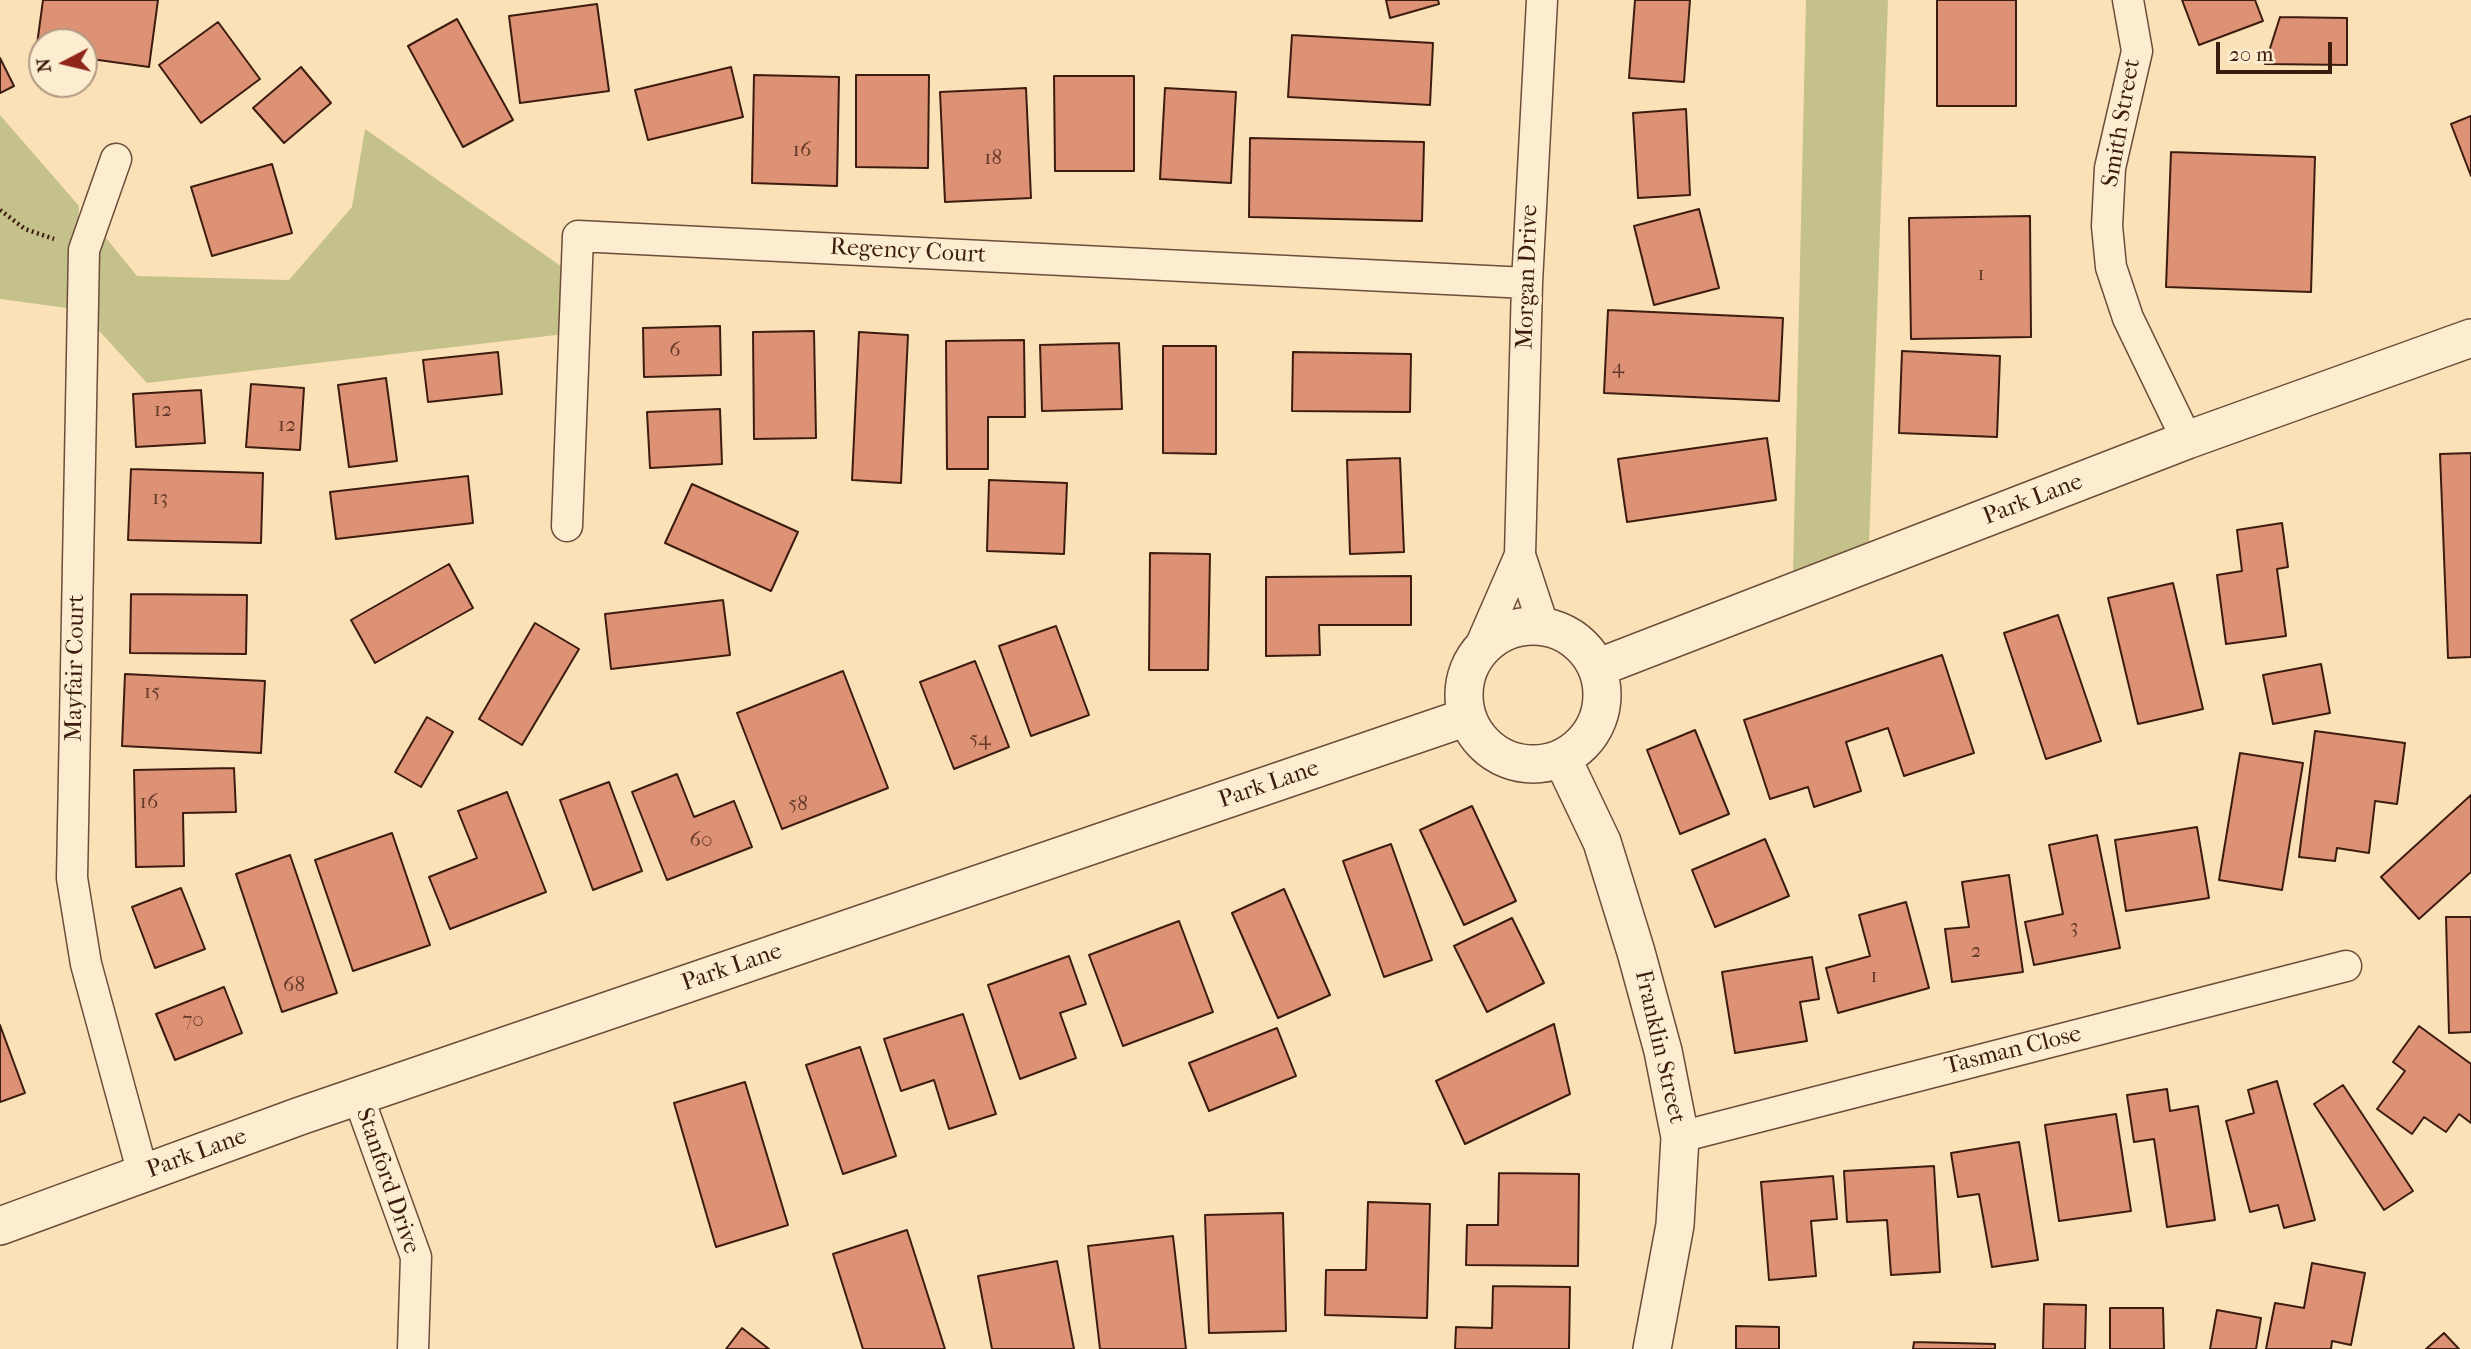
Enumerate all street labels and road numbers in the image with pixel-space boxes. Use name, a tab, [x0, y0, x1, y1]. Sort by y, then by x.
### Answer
street label: Smith Street	[2097, 57, 2147, 189]
street label: Morgan Drive	[1511, 204, 1545, 350]
street label: Regency Court	[829, 234, 987, 270]
street label: Park Lane	[1979, 468, 2087, 532]
street label: Mayfair Court	[60, 594, 92, 742]
street label: Park Lane	[1215, 754, 1323, 816]
street label: Park Lane	[678, 937, 786, 999]
street label: Franklin Street	[1627, 967, 1691, 1127]
street label: Tasman Close	[1942, 1020, 2084, 1082]
street label: Stanford Drive	[349, 1104, 425, 1258]
street label: Park Lane	[143, 1123, 251, 1185]

